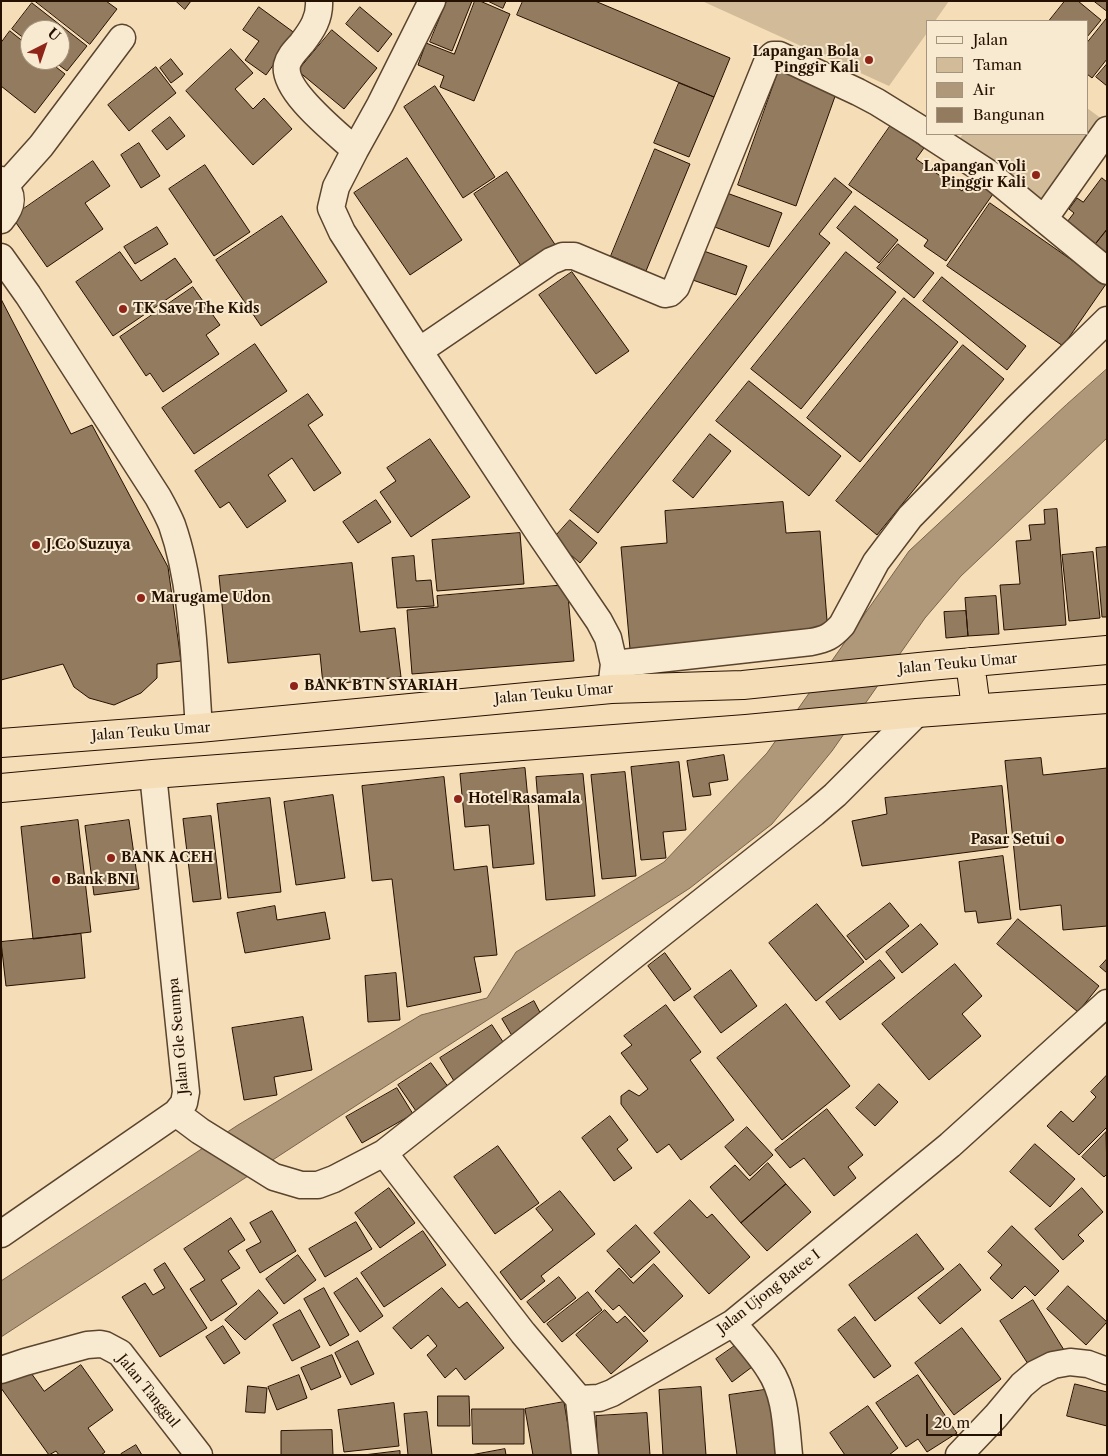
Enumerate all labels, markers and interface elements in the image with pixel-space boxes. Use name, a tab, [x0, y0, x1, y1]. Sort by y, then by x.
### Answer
north arrow	[20, 20, 70, 70]
legend	[926, 20, 1088, 135]
text: U	[44, 24, 64, 45]
text: Jalan	[973, 30, 1008, 49]
place label: Lapangan Bola Pinggir Kali	[753, 44, 859, 76]
marker: Lapangan Bola Pinggir Kali	[863, 54, 875, 66]
text: Taman	[973, 55, 1022, 74]
text: Air	[973, 80, 995, 99]
text: Bangunan	[973, 105, 1045, 124]
place label: Lapangan Voli Pinggir Kali	[924, 159, 1026, 192]
marker: Lapangan Voli Pinggir Kali	[1030, 169, 1042, 181]
place label: TK Save The Kids	[133, 301, 260, 317]
marker: TK Save The Kids	[117, 303, 129, 315]
place label: J.Co Suzuya	[46, 537, 131, 553]
marker: J.Co Suzuya	[30, 539, 42, 551]
place label: Marugame Udon	[151, 590, 271, 606]
marker: Marugame Udon	[135, 592, 147, 604]
street label: Jalan Teuku Umar	[898, 650, 1018, 678]
place label: BANK BTN SYARIAH	[304, 678, 458, 694]
marker: BANK BTN SYARIAH	[288, 680, 300, 692]
street label: Jalan Teuku Umar	[494, 680, 614, 708]
street label: Jalan Teuku Umar	[91, 719, 211, 745]
place label: Hotel Rasamala	[468, 791, 580, 807]
marker: Hotel Rasamala	[452, 793, 464, 805]
place label: Pasar Setui	[970, 832, 1050, 848]
marker: Pasar Setui	[1054, 834, 1066, 846]
place label: BANK ACEH	[121, 850, 213, 866]
marker: BANK ACEH	[105, 852, 117, 864]
place label: Bank BNI	[66, 872, 135, 888]
marker: Bank BNI	[50, 874, 62, 886]
street label: Jalan Gle Seumpa	[166, 977, 192, 1095]
street label: Jalan Ujong Batee I	[714, 1247, 824, 1337]
street label: Jalan Tanggul	[113, 1351, 183, 1431]
scale bar	[928, 1404, 1004, 1436]
text: 20 m	[934, 1413, 970, 1432]

